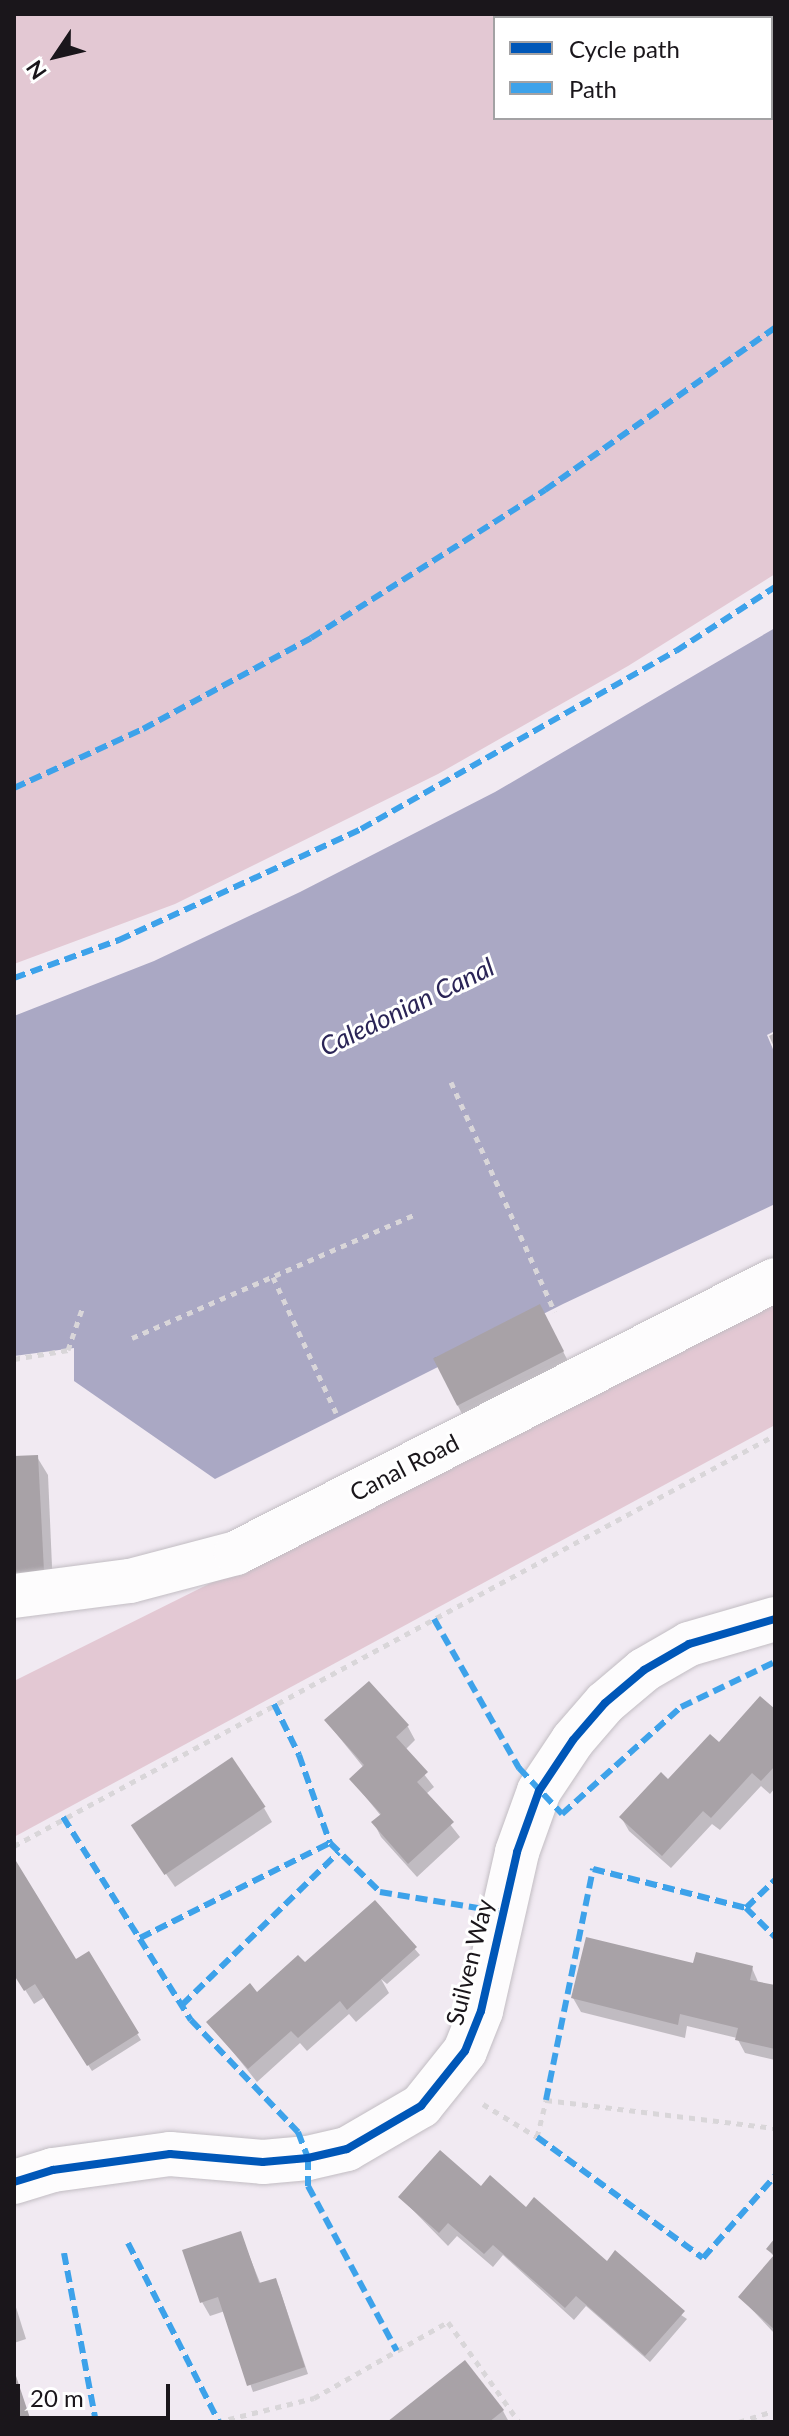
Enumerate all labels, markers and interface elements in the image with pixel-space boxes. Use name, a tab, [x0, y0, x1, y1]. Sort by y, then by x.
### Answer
north arrow	[16, 16, 96, 96]
legend	[493, 16, 773, 120]
text: Cycle path	[569, 34, 680, 63]
text: N	[20, 55, 52, 85]
text: Path	[569, 74, 617, 103]
water label: Caledonian Canal	[315, 951, 499, 1063]
street label: Canal Road	[345, 1427, 463, 1507]
street label: Suilven Way	[439, 1896, 499, 2028]
scale bar	[20, 2368, 174, 2418]
text: 20 m	[30, 2383, 84, 2412]

